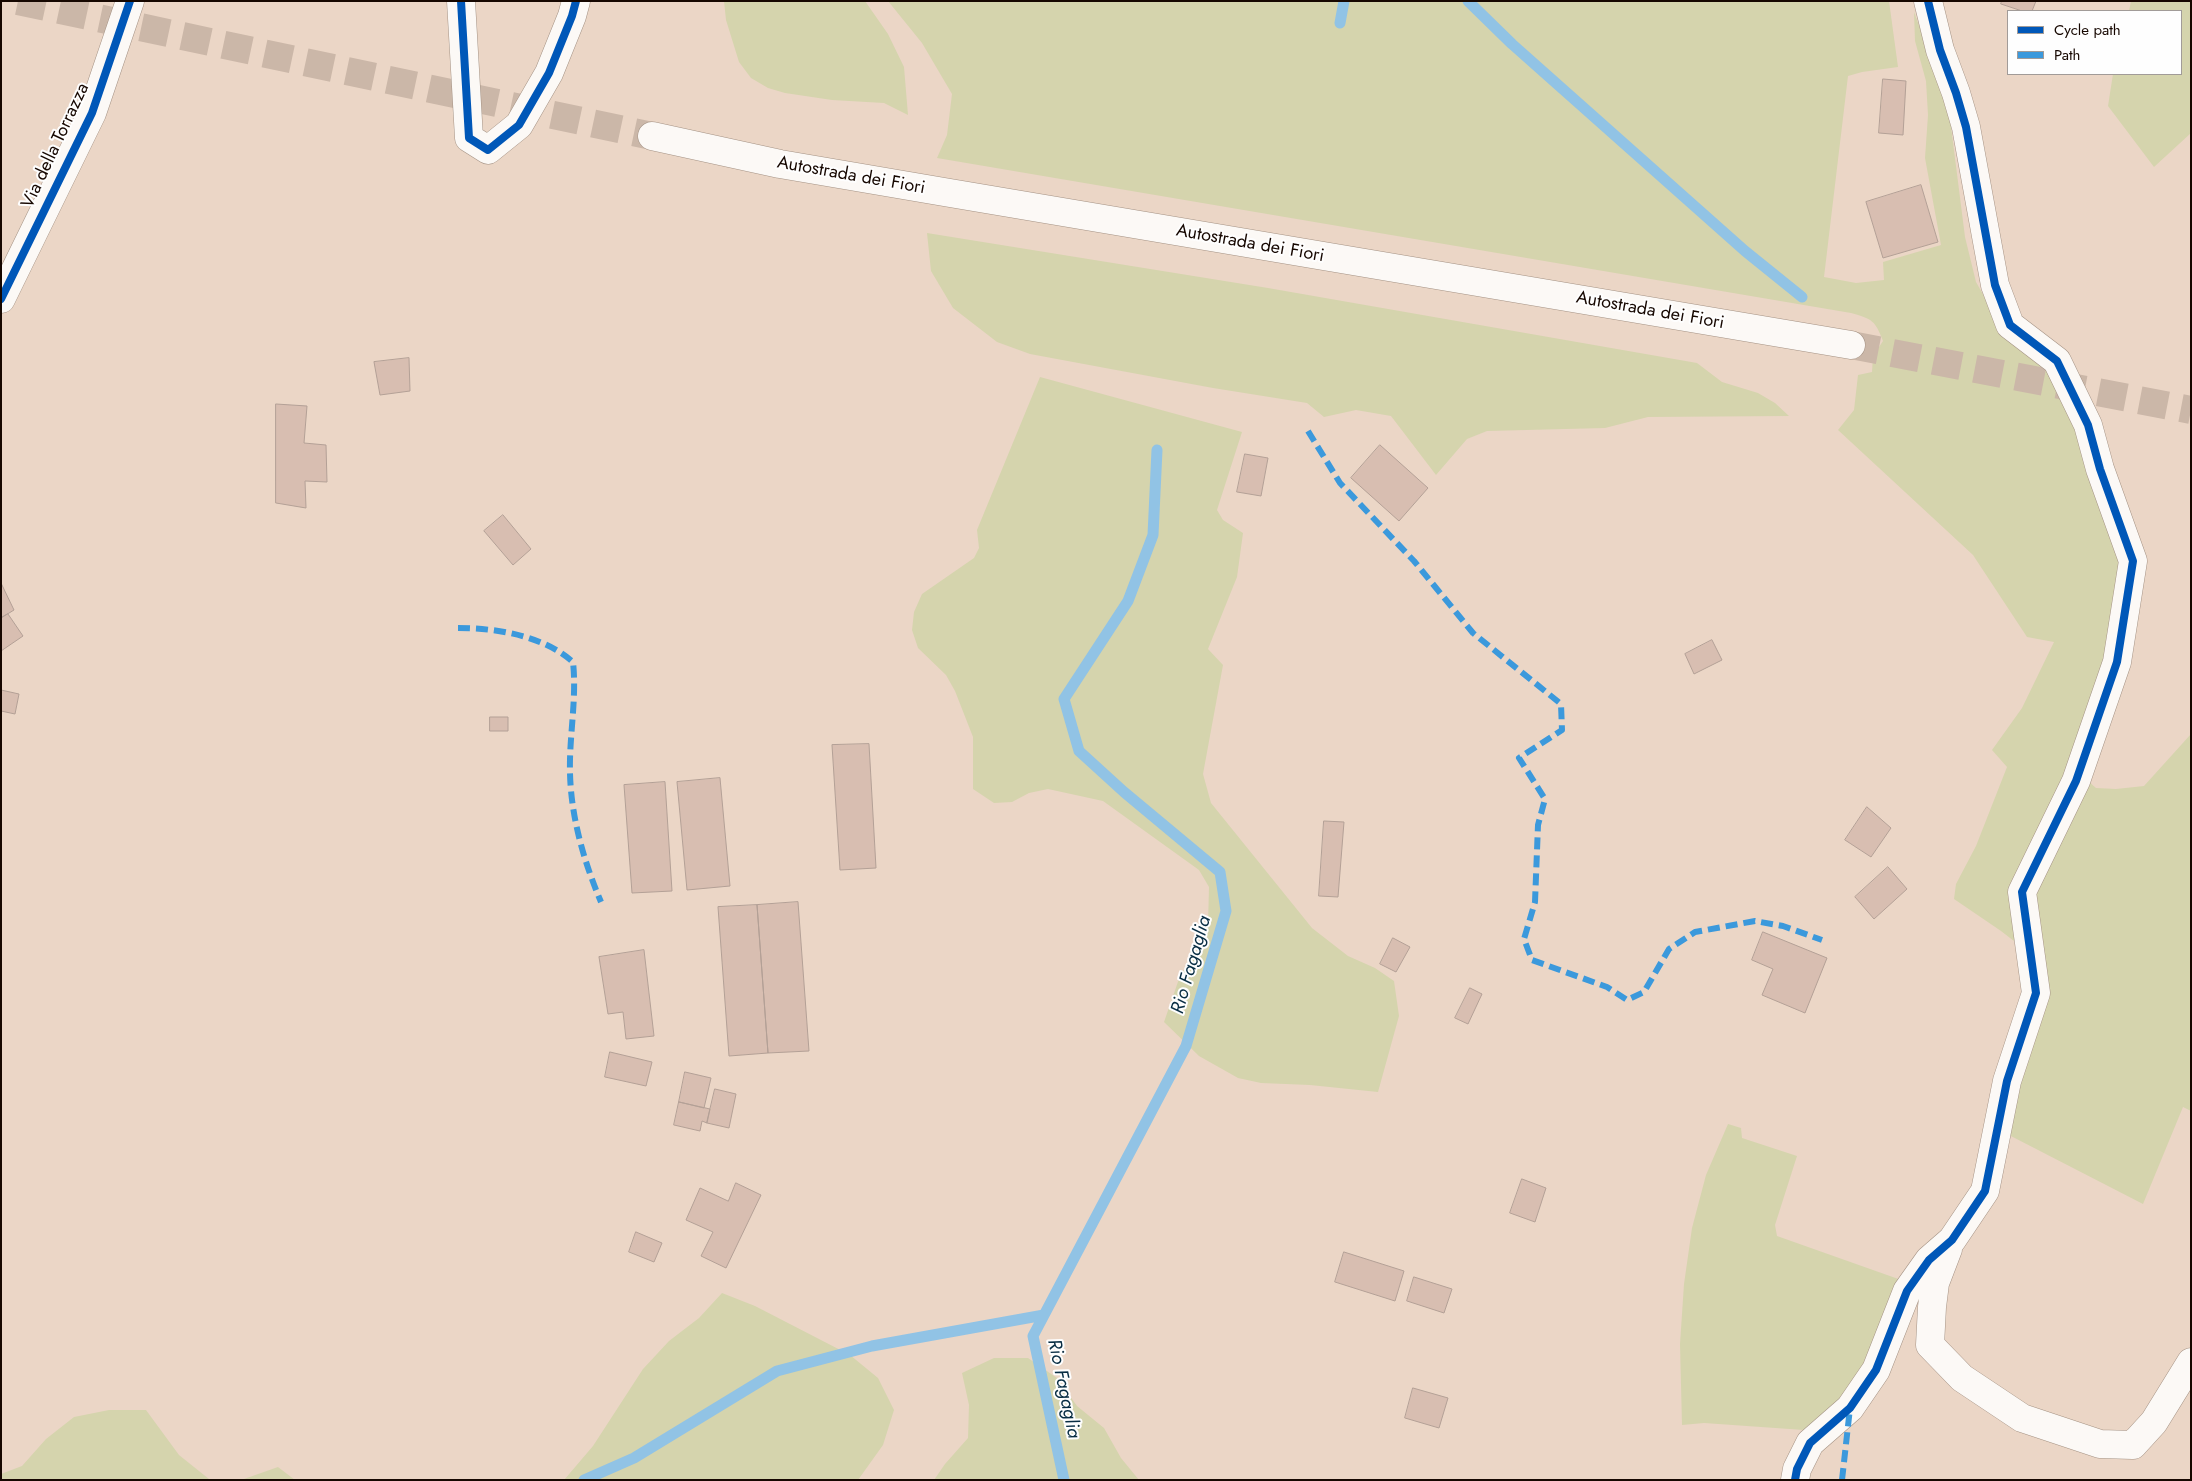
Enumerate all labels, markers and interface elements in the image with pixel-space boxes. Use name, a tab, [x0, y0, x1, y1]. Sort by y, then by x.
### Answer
legend	[2007, 10, 2182, 75]
text: Cycle path	[2054, 19, 2121, 41]
text: Path	[2054, 44, 2080, 66]
street label: Via della Torrazza	[18, 80, 94, 212]
street label: Autostrada dei Fiori	[775, 152, 927, 200]
street label: Autostrada dei Fiori	[1174, 220, 1326, 268]
street label: Autostrada dei Fiori	[1574, 287, 1726, 335]
water label: Rio Fagaglia	[1167, 913, 1217, 1017]
water label: Rio Fagaglia	[1041, 1337, 1085, 1441]

